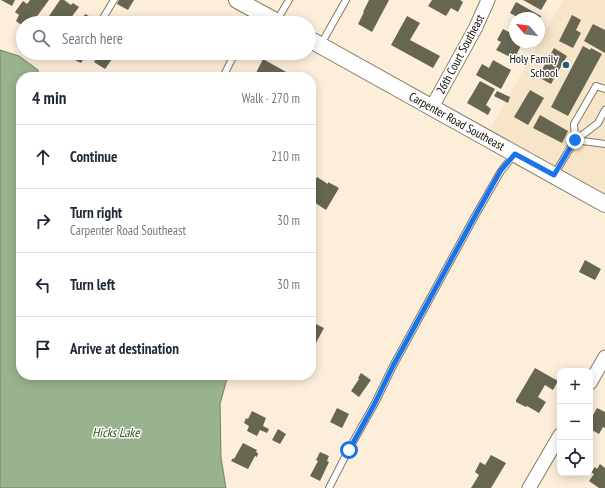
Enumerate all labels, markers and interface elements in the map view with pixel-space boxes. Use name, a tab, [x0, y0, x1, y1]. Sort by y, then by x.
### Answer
street label: 26th Court Southeast	[433, 11, 488, 96]
north arrow	[509, 12, 545, 48]
search box	[16, 16, 316, 60]
icon: search	[30, 27, 52, 49]
text: Search here	[62, 29, 123, 48]
place label: Holy Family School	[509, 51, 558, 80]
marker: Holy Family School	[561, 60, 571, 70]
text: 4 min	[32, 87, 66, 109]
street label: Carpenter Road Southeast	[407, 88, 508, 154]
text: Walk · 270 m	[242, 90, 300, 107]
route end	[566, 131, 584, 149]
icon: ahead	[32, 146, 54, 168]
text: Continue	[70, 147, 117, 166]
text: 210 m	[271, 148, 300, 165]
text: Turn right	[70, 203, 122, 222]
icon: right	[32, 210, 54, 232]
text: 30 m	[277, 212, 300, 229]
text: Carpenter Road Southeast	[70, 222, 186, 239]
icon: left	[32, 274, 54, 296]
text: Turn left	[70, 275, 115, 294]
text: 30 m	[277, 276, 300, 293]
icon: arrive	[32, 338, 54, 360]
text: Arrive at destination	[70, 339, 179, 358]
map controls	[557, 368, 593, 476]
button: +	[557, 368, 593, 404]
button: −	[557, 404, 593, 440]
water label: Hicks Lake	[92, 424, 141, 441]
button: locate	[557, 440, 593, 476]
route start	[340, 441, 358, 459]

